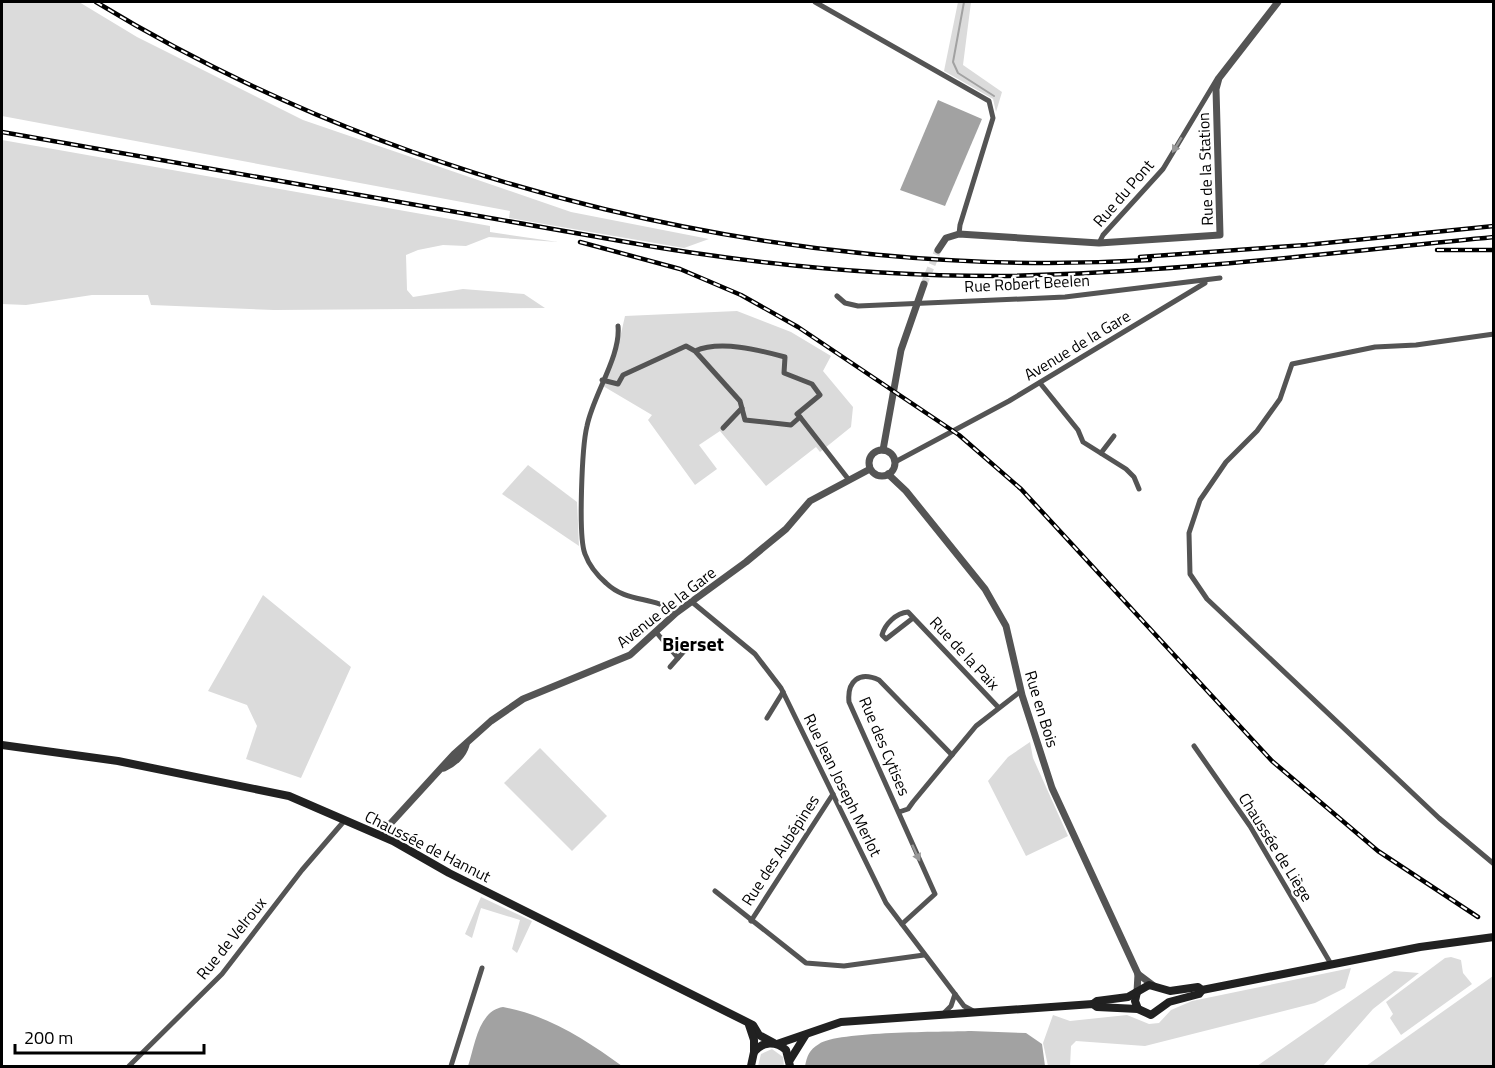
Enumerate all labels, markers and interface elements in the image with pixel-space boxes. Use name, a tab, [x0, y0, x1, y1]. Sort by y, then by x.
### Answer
street label: Rue de la Station	[1191, 112, 1219, 226]
one-way arrow	[1171, 137, 1182, 153]
street label: Rue du Pont	[1087, 154, 1159, 232]
street label: Rue Robert Beelen	[964, 268, 1090, 298]
street label: Avenue de la Gare	[1019, 304, 1135, 386]
street label: Avenue de la Gare	[611, 561, 721, 653]
street label: Rue de la Paix	[924, 611, 1006, 695]
district label: Bierset	[662, 628, 724, 659]
street label: Rue en Bois	[1019, 668, 1065, 750]
street label: Rue des Cytises	[853, 693, 917, 799]
street label: Rue Jean Joseph Merlot	[798, 709, 888, 861]
street label: Chaussée de Liège	[1233, 788, 1319, 906]
street label: Rue des Aubépines	[735, 790, 825, 910]
street label: Chaussée de Hannut	[361, 804, 496, 888]
one-way arrow	[912, 845, 921, 862]
street label: Rue de Velroux	[190, 892, 272, 984]
scale bar	[15, 1017, 204, 1055]
text: 200 m	[24, 1024, 73, 1051]

